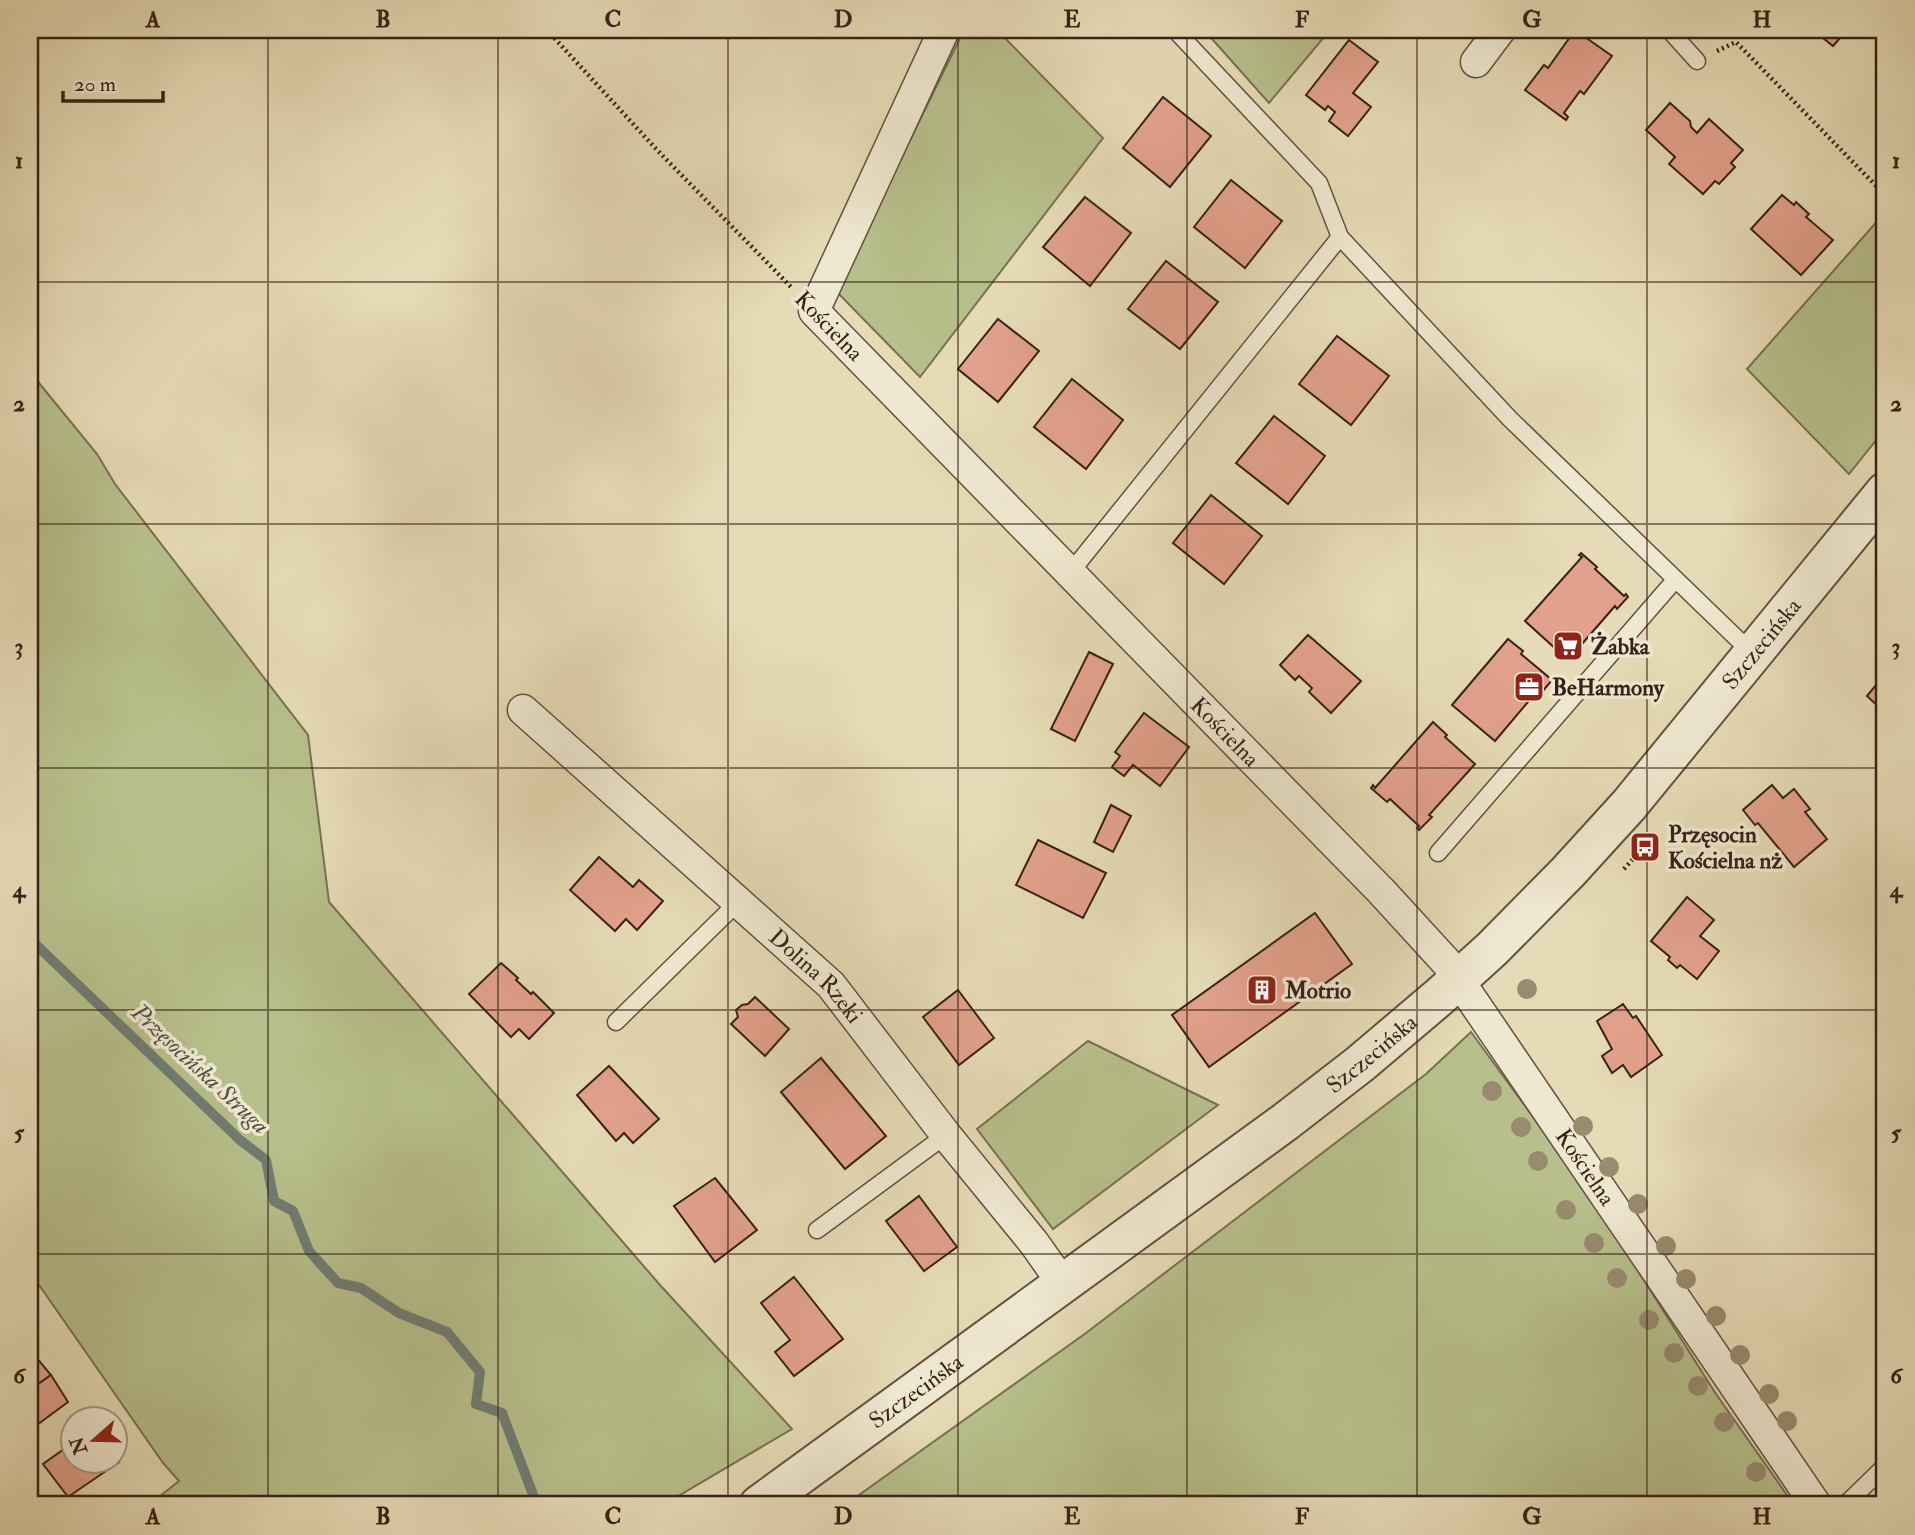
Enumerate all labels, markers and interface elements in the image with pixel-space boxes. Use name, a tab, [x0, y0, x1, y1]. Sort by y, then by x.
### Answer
text: A	[145, 5, 161, 34]
text: B	[375, 5, 391, 34]
text: C	[605, 5, 621, 34]
text: D	[834, 5, 852, 34]
text: E	[1064, 5, 1081, 34]
text: F	[1295, 5, 1310, 34]
text: G	[1522, 5, 1542, 34]
text: H	[1753, 5, 1772, 34]
scale bar	[63, 60, 163, 104]
text: 20 m	[74, 71, 116, 98]
text: 1	[15, 146, 23, 175]
text: 1	[1892, 146, 1900, 175]
street label: Kościelna	[788, 285, 870, 368]
text: 2	[13, 389, 25, 418]
text: 2	[1890, 389, 1902, 418]
street label: Szczecińska	[1715, 592, 1807, 695]
supermarket icon: Żabka	[1551, 629, 1585, 663]
place label: Żabka	[1591, 631, 1651, 661]
text: 3	[15, 632, 23, 661]
text: 3	[1892, 632, 1900, 661]
office icon: BeHarmony	[1512, 670, 1546, 704]
place label: BeHarmony	[1552, 673, 1665, 703]
street label: Kościelna	[1185, 691, 1266, 773]
place label: Przęsocin Kościelna nż	[1668, 820, 1783, 875]
bus stop icon: Przęsocin Kościelna nż	[1628, 830, 1662, 864]
text: 4	[12, 875, 27, 904]
text: 4	[1889, 875, 1904, 904]
street label: Dolina Rzeki	[763, 922, 869, 1029]
building icon: Motrio	[1245, 973, 1279, 1007]
place label: Motrio	[1284, 976, 1351, 1005]
water label: Przęsocińska Struga	[124, 996, 275, 1141]
street label: Szczecińska	[1320, 1007, 1423, 1099]
text: 5	[14, 1118, 25, 1147]
text: 5	[1891, 1118, 1902, 1147]
street label: Kościelna	[1549, 1123, 1623, 1211]
street label: Szczecińska	[863, 1347, 969, 1435]
text: 6	[13, 1361, 27, 1390]
text: 6	[1890, 1361, 1904, 1390]
north arrow	[60, 1406, 130, 1476]
text: N	[64, 1432, 93, 1459]
text: A	[145, 1502, 161, 1531]
text: B	[375, 1502, 391, 1531]
text: C	[605, 1502, 621, 1531]
text: D	[834, 1502, 852, 1531]
text: E	[1064, 1502, 1081, 1531]
text: F	[1295, 1502, 1310, 1531]
text: G	[1522, 1502, 1542, 1531]
text: H	[1753, 1502, 1772, 1531]

